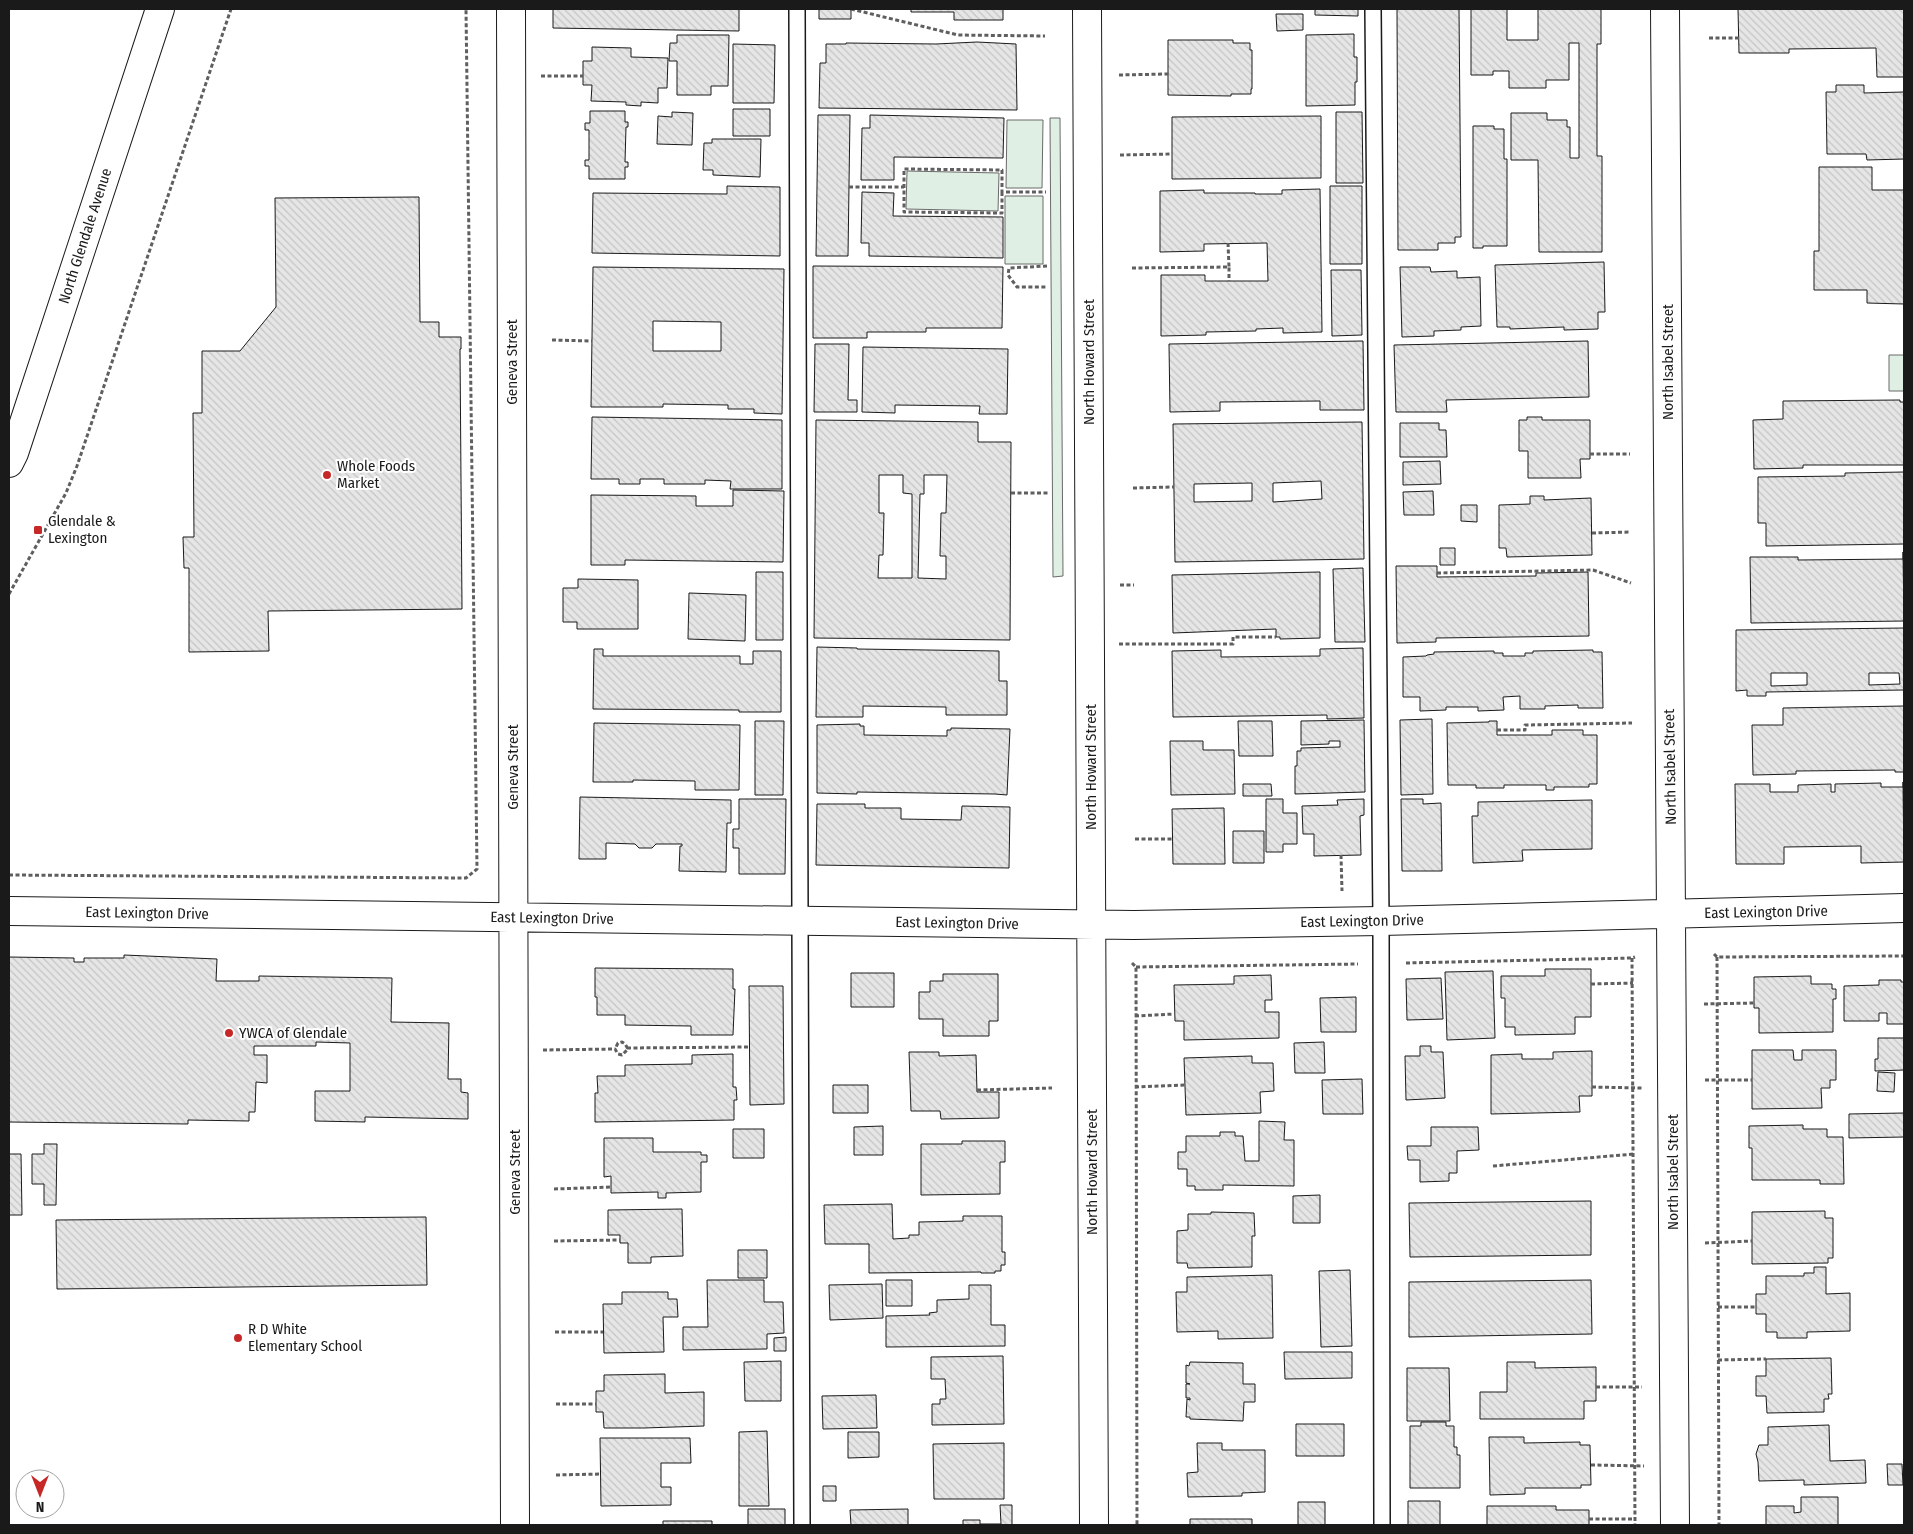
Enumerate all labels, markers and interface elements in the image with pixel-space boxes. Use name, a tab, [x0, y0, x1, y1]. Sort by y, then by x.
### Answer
street label: North Glendale Avenue	[55, 166, 115, 306]
street label: North Howard Street	[1080, 299, 1098, 425]
street label: North Isabel Street	[1659, 304, 1677, 420]
street label: Geneva Street	[503, 319, 521, 405]
place label: Whole Foods Market	[337, 457, 415, 492]
marker: Whole Foods Market	[321, 469, 333, 481]
place label: Glendale & Lexington	[48, 512, 116, 547]
marker: Glendale & Lexington	[32, 524, 44, 536]
street label: North Howard Street	[1082, 704, 1100, 830]
street label: North Isabel Street	[1660, 709, 1680, 825]
street label: Geneva Street	[504, 724, 522, 810]
street label: East Lexington Drive	[1704, 902, 1828, 922]
street label: East Lexington Drive	[85, 903, 209, 923]
street label: East Lexington Drive	[490, 908, 614, 928]
street label: East Lexington Drive	[1300, 911, 1424, 931]
street label: East Lexington Drive	[895, 913, 1019, 933]
place label: YWCA of Glendale	[239, 1024, 347, 1042]
marker: YWCA of Glendale	[223, 1027, 235, 1039]
street label: North Howard Street	[1083, 1109, 1101, 1235]
street label: North Isabel Street	[1664, 1114, 1682, 1230]
street label: Geneva Street	[506, 1129, 524, 1215]
place label: R D White Elementary School	[248, 1320, 362, 1355]
marker: R D White Elementary School	[232, 1332, 244, 1344]
north arrow	[15, 1469, 65, 1519]
text: N	[36, 1498, 44, 1515]

